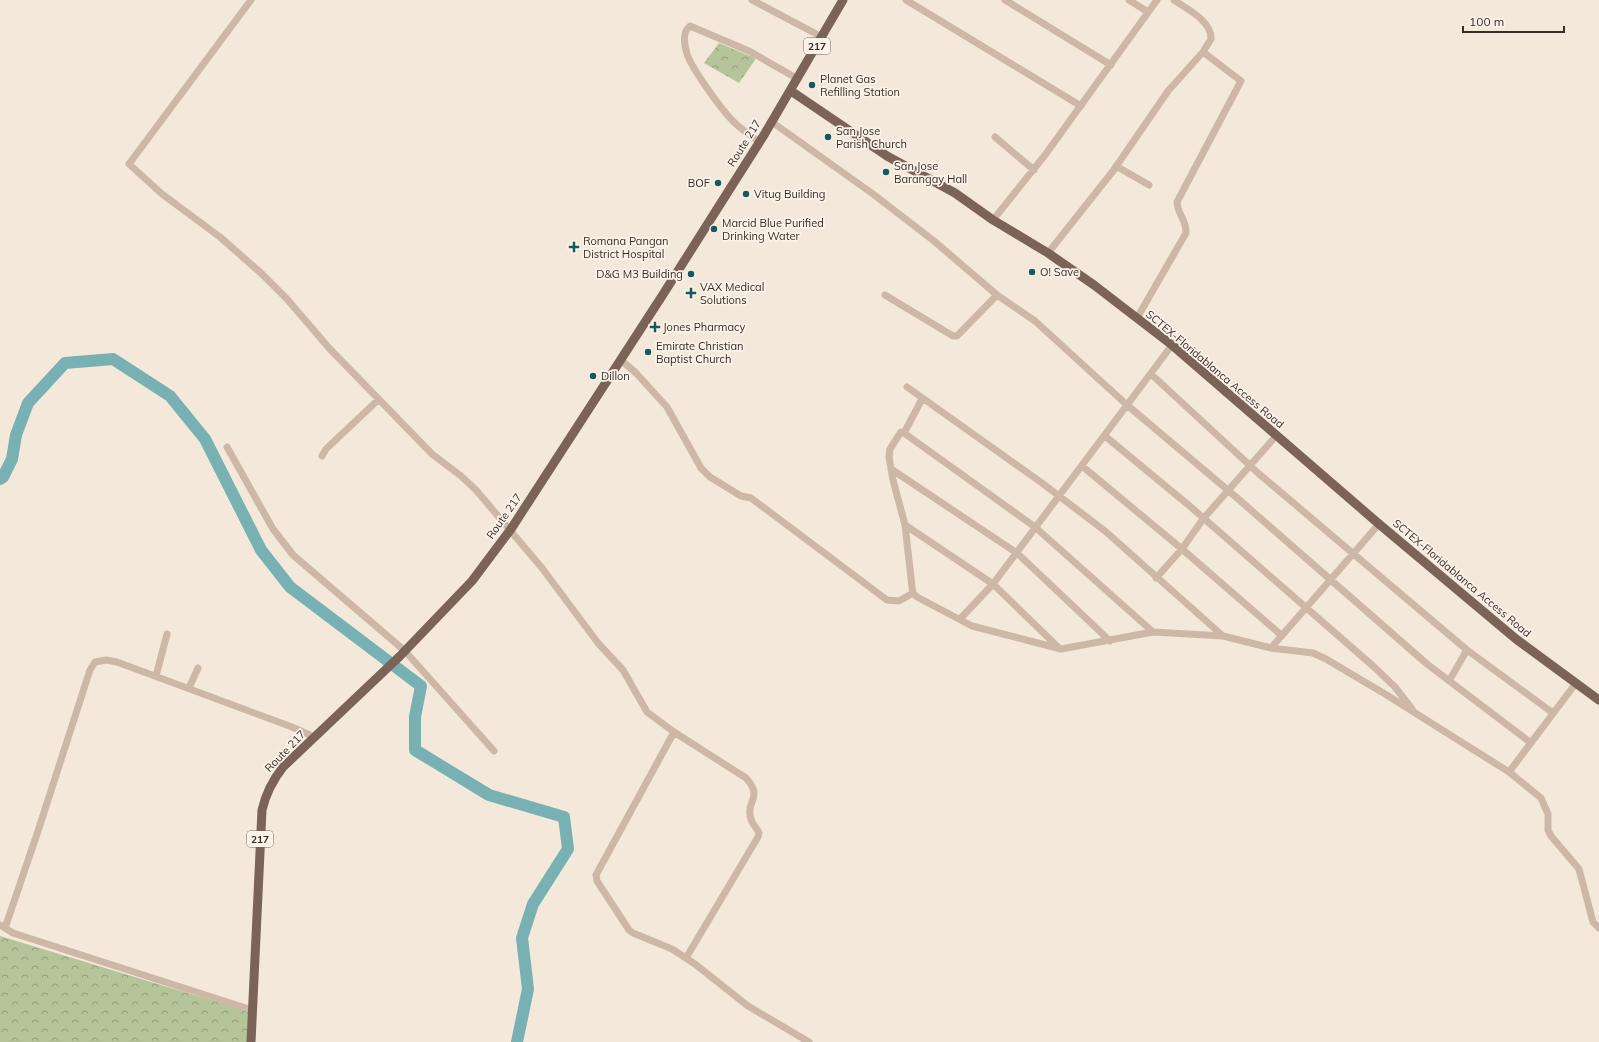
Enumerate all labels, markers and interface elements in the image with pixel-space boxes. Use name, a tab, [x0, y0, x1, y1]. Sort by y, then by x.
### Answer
scale bar	[1463, 8, 1564, 34]
text: 100 m	[1469, 14, 1504, 29]
road number: 217	[804, 38, 830, 54]
place label: Planet Gas Refilling Station	[820, 72, 900, 99]
marker: Planet Gas Refilling Station	[807, 80, 817, 90]
street label: Route 217	[724, 117, 764, 169]
place label: San Jose Parish Church	[836, 124, 907, 151]
marker: San Jose Parish Church	[823, 132, 833, 142]
place label: San Jose Barangay Hall	[894, 159, 967, 186]
marker: San Jose Barangay Hall	[881, 167, 891, 177]
place label: BOF	[688, 176, 710, 190]
marker: BOF	[713, 178, 723, 188]
place label: Vitug Building	[754, 187, 825, 201]
marker: Vitug Building	[741, 189, 751, 199]
place label: Marcid Blue Purified Drinking Water	[722, 216, 824, 243]
marker: Marcid Blue Purified Drinking Water	[709, 224, 719, 234]
place label: Romana Pangan District Hospital	[583, 234, 669, 261]
marker: Romana Pangan District Hospital	[568, 241, 580, 253]
place label: O! Save	[1040, 265, 1079, 279]
place label: D&G M3 Building	[596, 267, 683, 281]
marker: O! Save	[1027, 267, 1037, 277]
marker: D&G M3 Building	[686, 269, 696, 279]
place label: VAX Medical Solutions	[700, 280, 764, 307]
marker: VAX Medical Solutions	[685, 287, 697, 299]
street label: SCTEX-Floridablanca Access Road	[1143, 307, 1287, 431]
place label: Jones Pharmacy	[663, 320, 746, 334]
marker: Jones Pharmacy	[650, 322, 660, 332]
place label: Emirate Christian Baptist Church	[656, 339, 743, 366]
marker: Emirate Christian Baptist Church	[643, 347, 653, 357]
place label: Dillon	[601, 369, 630, 383]
marker: Dillon	[588, 371, 598, 381]
street label: Route 217	[483, 490, 525, 542]
street label: SCTEX-Floridablanca Access Road	[1390, 516, 1534, 640]
street label: Route 217	[262, 727, 308, 775]
road number: 217	[247, 831, 273, 847]

